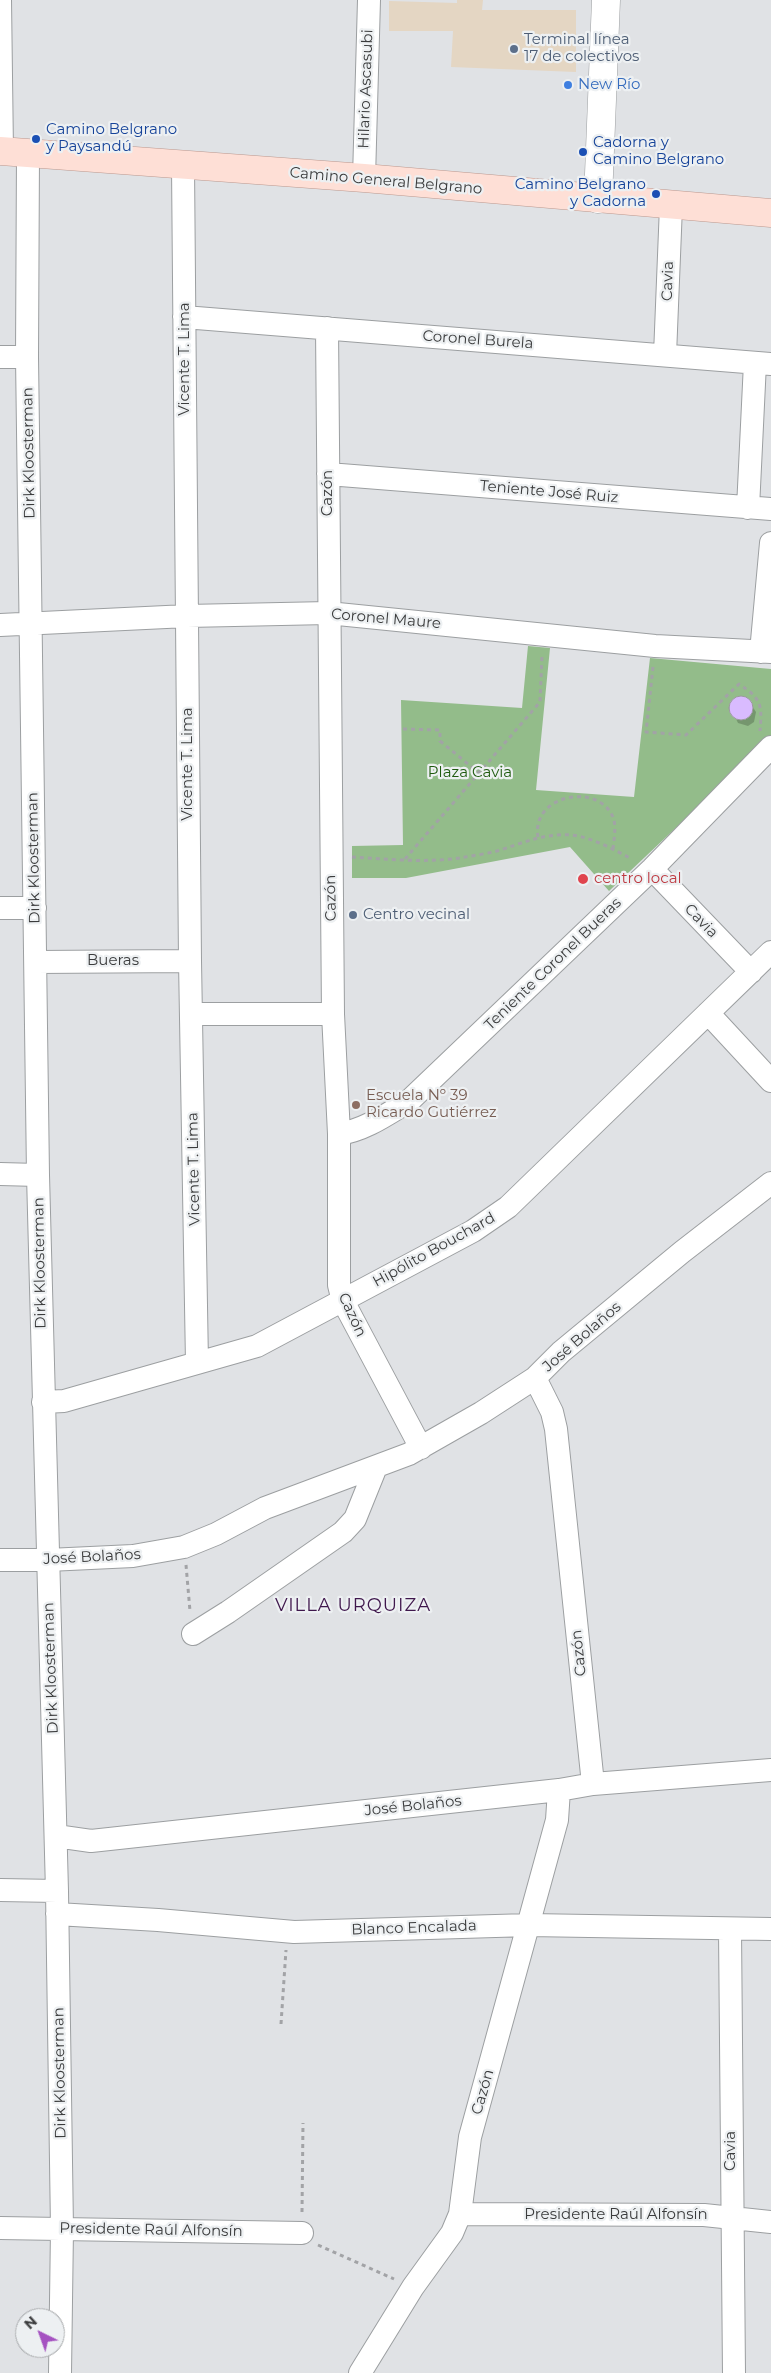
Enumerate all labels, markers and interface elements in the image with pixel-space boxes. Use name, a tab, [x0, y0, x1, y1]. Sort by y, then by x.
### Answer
street label: Hilario Ascasubi	[355, 29, 377, 149]
place label: Terminal línea 17 de colectivos	[524, 31, 639, 66]
marker: Terminal línea 17 de colectivos	[508, 43, 520, 55]
place label: New Río	[578, 76, 641, 94]
marker: New Río	[562, 79, 574, 91]
place label: Camino Belgrano y Paysandú	[46, 121, 177, 156]
marker: Camino Belgrano y Paysandú	[30, 133, 42, 145]
place label: Cadorna y Camino Belgrano	[593, 134, 724, 169]
marker: Cadorna y Camino Belgrano	[577, 146, 589, 158]
street label: Camino General Belgrano	[289, 164, 483, 198]
place label: Camino Belgrano y Cadorna	[515, 176, 646, 211]
marker: Camino Belgrano y Cadorna	[650, 188, 662, 200]
street label: Cavia	[658, 261, 678, 301]
street label: Vicente T. Lima	[176, 302, 194, 416]
street label: Coronel Burela	[422, 327, 534, 353]
street label: Dirk Kloosterman	[19, 387, 39, 519]
street label: Cazón	[319, 470, 337, 516]
street label: Teniente José Ruiz	[479, 477, 619, 507]
street label: Coronel Maure	[330, 605, 442, 633]
street label: Vicente T. Lima	[179, 707, 197, 821]
park label: Plaza Cavia	[428, 764, 512, 782]
street label: Dirk Kloosterman	[24, 792, 44, 924]
place label: centro local	[594, 870, 682, 888]
marker: centro local	[576, 872, 590, 886]
street label: Cazón	[322, 875, 340, 921]
street label: Teniente Coronel Bueras	[481, 894, 625, 1034]
street label: Cavia	[681, 900, 721, 942]
place label: Centro vecinal	[363, 906, 470, 924]
marker: Centro vecinal	[347, 909, 359, 921]
street label: Bueras	[87, 952, 139, 970]
place label: Escuela Nº 39 Ricardo Gutiérrez	[366, 1087, 497, 1122]
marker: Escuela Nº 39 Ricardo Gutiérrez	[350, 1099, 362, 1111]
street label: Vicente T. Lima	[184, 1112, 204, 1226]
street label: Dirk Kloosterman	[30, 1197, 50, 1329]
street label: Hipólito Bouchard	[370, 1209, 498, 1291]
street label: Cazón	[334, 1290, 370, 1340]
street label: José Bolaños	[539, 1298, 625, 1376]
street label: José Bolaños	[43, 1545, 141, 1569]
district label: VILLA URQUIZA	[273, 1595, 433, 1617]
street label: Dirk Kloosterman	[40, 1602, 62, 1734]
street label: Cazón	[568, 1629, 590, 1677]
street label: José Bolaños	[363, 1792, 463, 1820]
street label: Blanco Encalada	[351, 1917, 477, 1939]
street label: Dirk Kloosterman	[50, 2007, 70, 2139]
street label: Cazón	[468, 2067, 498, 2117]
street label: Cavia	[722, 2131, 740, 2171]
street label: Presidente Raúl Alfonsín	[524, 2206, 708, 2224]
street label: Presidente Raúl Alfonsín	[59, 2219, 243, 2241]
north arrow	[15, 2308, 65, 2358]
text: N	[20, 2312, 41, 2333]

